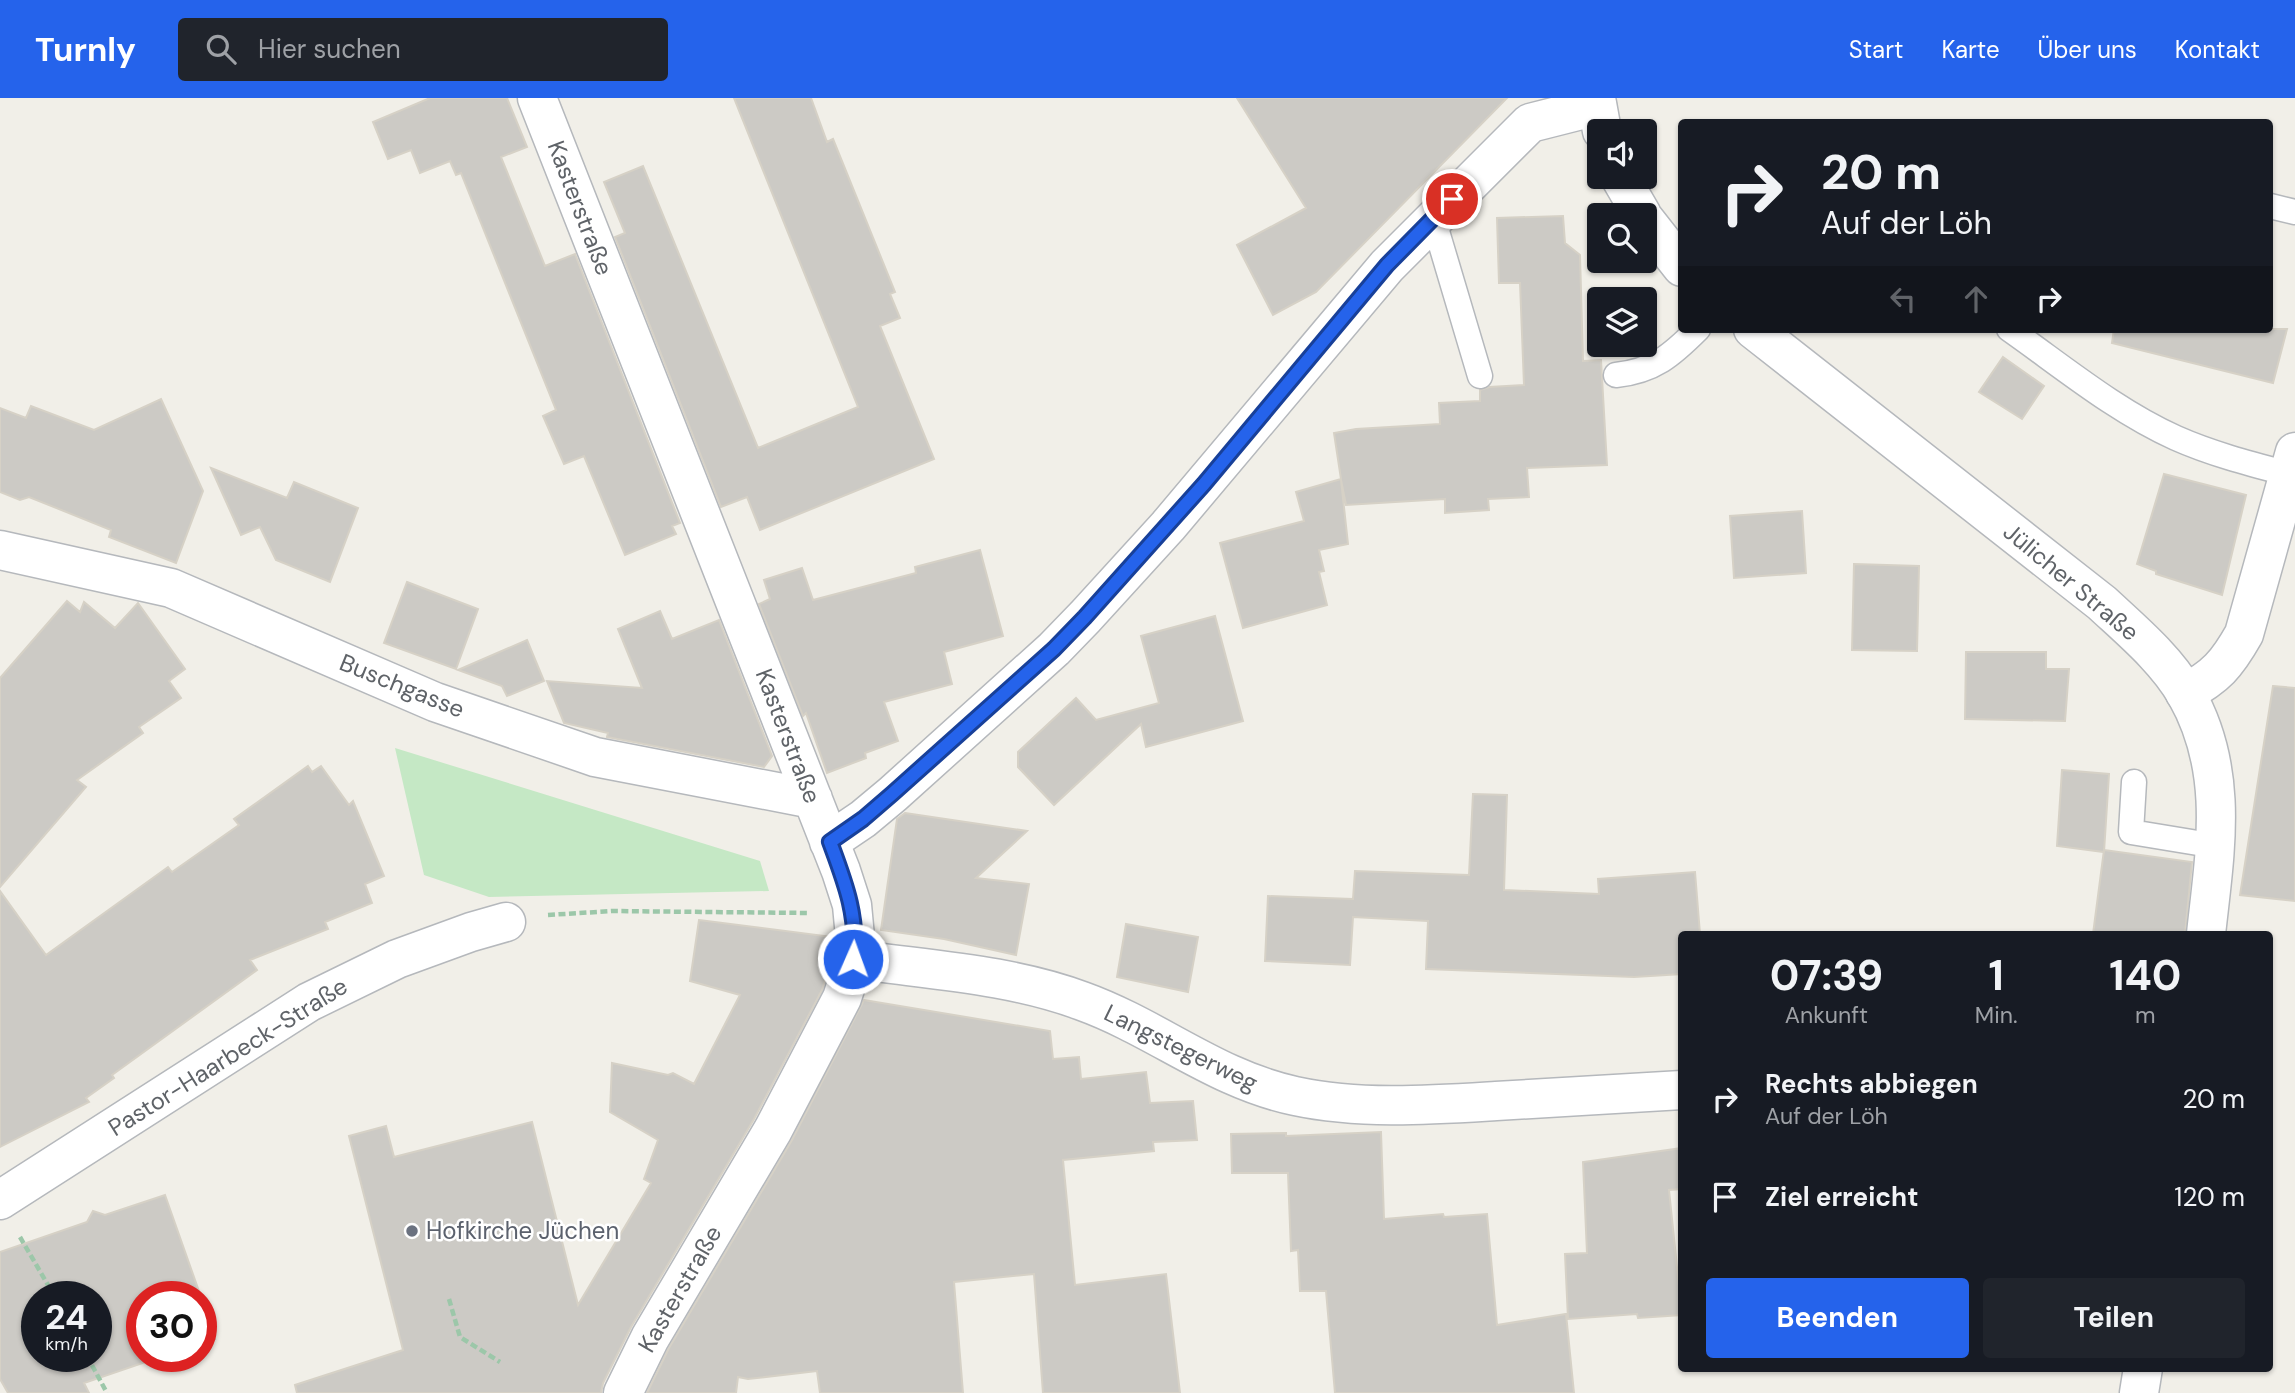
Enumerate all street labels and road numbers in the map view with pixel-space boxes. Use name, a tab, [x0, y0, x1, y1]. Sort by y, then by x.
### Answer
street label: Kasterstraße	[541, 136, 620, 280]
street label: Jülicher Straße	[1997, 516, 2146, 647]
street label: Buschgasse	[335, 646, 469, 725]
street label: Kasterstraße	[749, 664, 828, 808]
street label: Pastor-Haarbeck-Straße	[102, 970, 353, 1143]
street label: Langstegerweg	[1099, 997, 1263, 1098]
street label: Kasterstraße	[631, 1220, 728, 1358]

